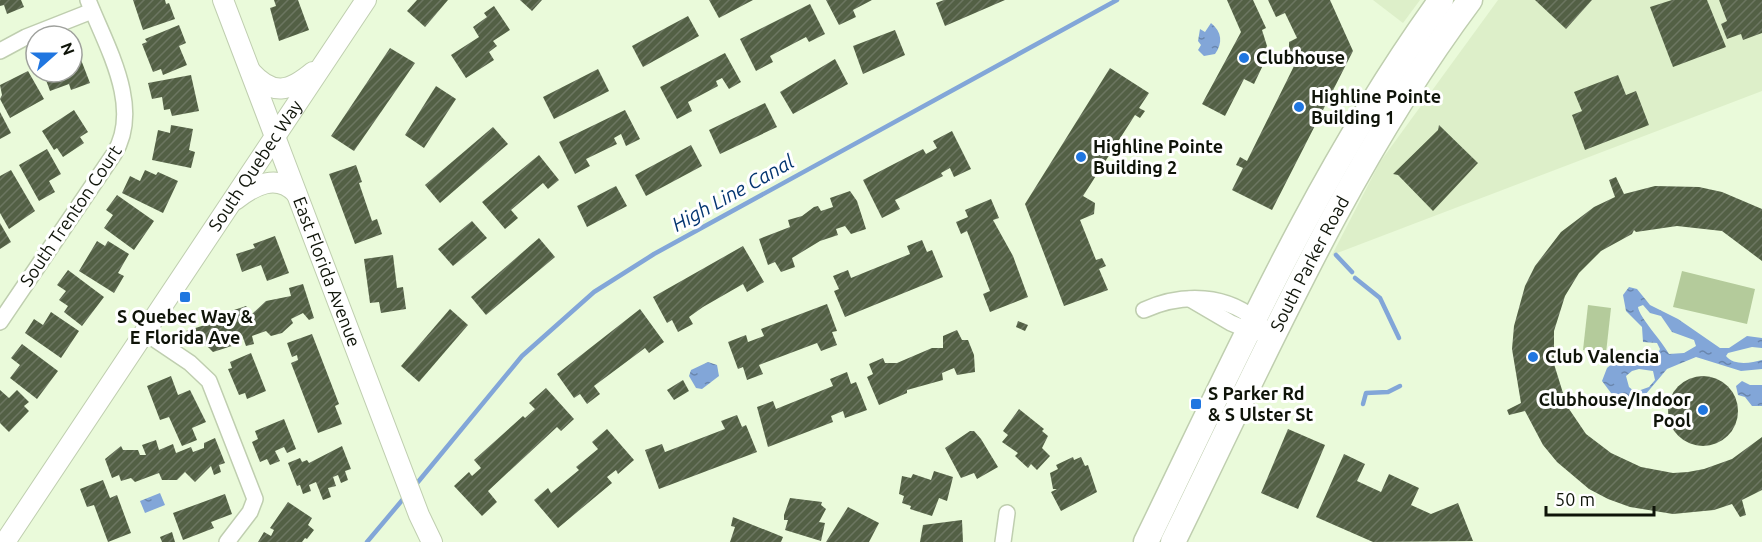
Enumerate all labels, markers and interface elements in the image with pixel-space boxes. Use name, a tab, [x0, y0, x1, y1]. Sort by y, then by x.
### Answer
north arrow	[24, 24, 84, 84]
text: N	[57, 40, 79, 57]
place label: Clubhouse	[1256, 47, 1345, 67]
marker: Clubhouse	[1237, 51, 1251, 65]
place label: Highline Pointe Building 1	[1311, 86, 1441, 127]
street label: South Quebec Way	[204, 96, 306, 235]
marker: Highline Pointe Building 1	[1292, 100, 1306, 114]
place label: Highline Pointe Building 2	[1093, 136, 1223, 177]
street label: South Trenton Court	[16, 141, 125, 290]
water label: High Line Canal	[668, 149, 798, 236]
marker: Highline Pointe Building 2	[1074, 150, 1088, 164]
street label: South Parker Road	[1266, 192, 1352, 334]
street label: East Florida Avenue	[290, 194, 365, 349]
marker: S Quebec Way & E Florida Ave	[178, 290, 192, 304]
place label: S Quebec Way & E Florida Ave	[117, 306, 254, 347]
place label: Club Valencia	[1545, 346, 1659, 366]
marker: Club Valencia	[1526, 350, 1540, 364]
place label: S Parker Rd & S Ulster St	[1208, 383, 1314, 424]
place label: Clubhouse/Indoor Pool	[1539, 389, 1692, 430]
marker: S Parker Rd & S Ulster St	[1189, 397, 1203, 411]
marker: Clubhouse/Indoor Pool	[1696, 403, 1710, 417]
scale bar	[1546, 479, 1654, 517]
text: 50 m	[1555, 489, 1595, 509]

